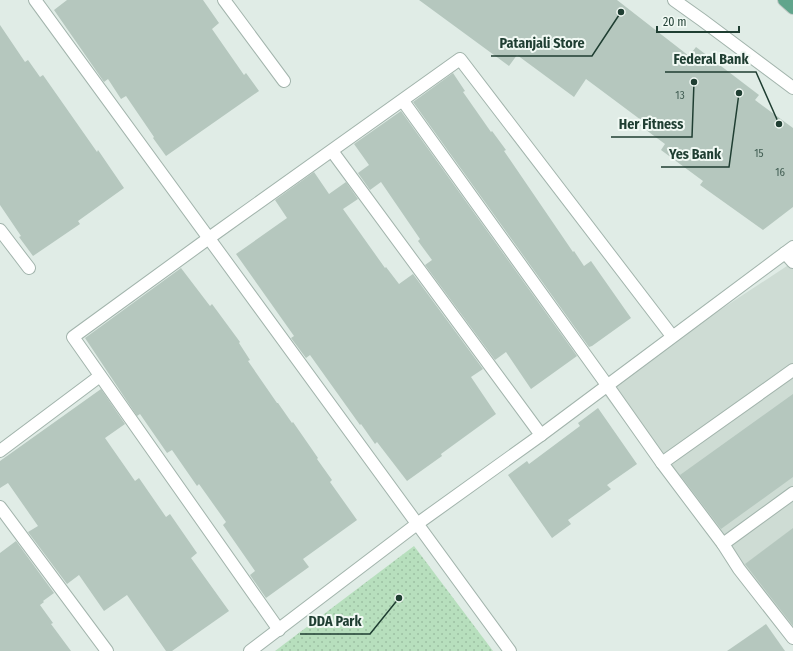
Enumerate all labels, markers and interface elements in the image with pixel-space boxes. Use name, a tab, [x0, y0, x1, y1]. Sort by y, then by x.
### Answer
scale bar	[657, 8, 739, 34]
text: 20 m	[663, 15, 687, 29]
callout: Patanjali Store	[491, 30, 592, 56]
text: Patanjali Store	[499, 35, 585, 52]
callout: Federal Bank	[665, 46, 756, 72]
text: Federal Bank	[673, 51, 749, 68]
house number: 13	[675, 89, 685, 102]
callout: Her Fitness	[611, 111, 692, 137]
text: Her Fitness	[619, 116, 683, 133]
callout: Yes Bank	[661, 141, 729, 167]
text: Yes Bank	[668, 146, 722, 163]
house number: 15	[754, 147, 764, 160]
house number: 16	[775, 166, 785, 179]
callout: DDA Park	[300, 608, 370, 634]
text: DDA Park	[308, 613, 362, 630]

